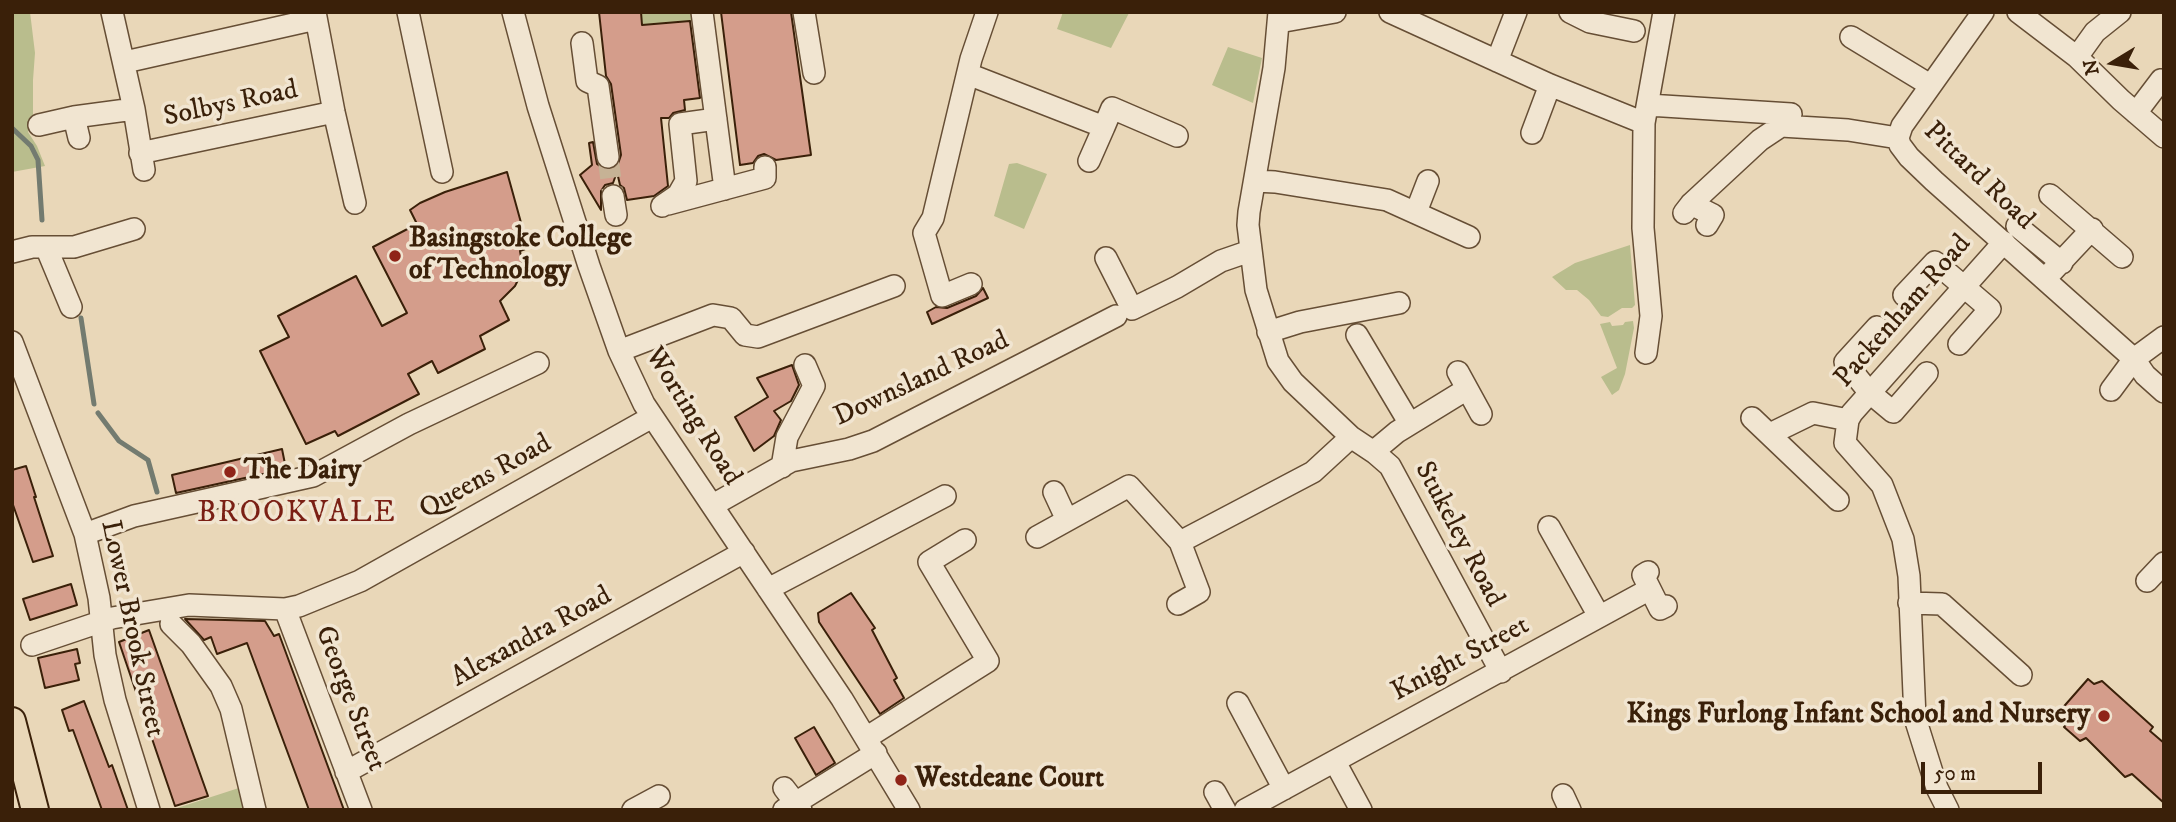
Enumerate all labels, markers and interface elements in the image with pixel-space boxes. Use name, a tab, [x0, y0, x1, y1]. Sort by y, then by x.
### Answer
north arrow	[2078, 28, 2148, 98]
text: N	[2079, 57, 2105, 77]
street label: Solbys Road	[161, 74, 301, 136]
street label: Pittard Road	[1915, 116, 2041, 238]
place label: Basingstoke College of Technology	[409, 223, 632, 289]
street label: Packenham Road	[1828, 229, 1980, 395]
marker: Basingstoke College of Technology	[387, 248, 403, 264]
street label: Downsland Road	[829, 325, 1015, 435]
street label: Worting Road	[636, 342, 748, 492]
street label: Queens Road	[414, 428, 558, 528]
place label: The Dairy	[244, 455, 361, 489]
street label: Stukeley Road	[1406, 457, 1510, 613]
marker: The Dairy	[222, 464, 238, 480]
district label: BROOKVALE	[198, 497, 396, 533]
street label: Lower Brook Street	[92, 517, 170, 741]
street label: Alexandra Road	[446, 580, 618, 696]
street label: Knight Street	[1387, 610, 1535, 710]
street label: George Street	[306, 622, 392, 776]
place label: Kings Furlong Infant School and Nursery	[1626, 699, 2090, 733]
marker: Kings Furlong Infant School and Nursery	[2096, 708, 2112, 724]
scale bar	[1924, 748, 2045, 792]
text: 50 m	[1934, 761, 1976, 787]
place label: Westdeane Court	[915, 763, 1104, 797]
marker: Westdeane Court	[893, 772, 909, 788]

